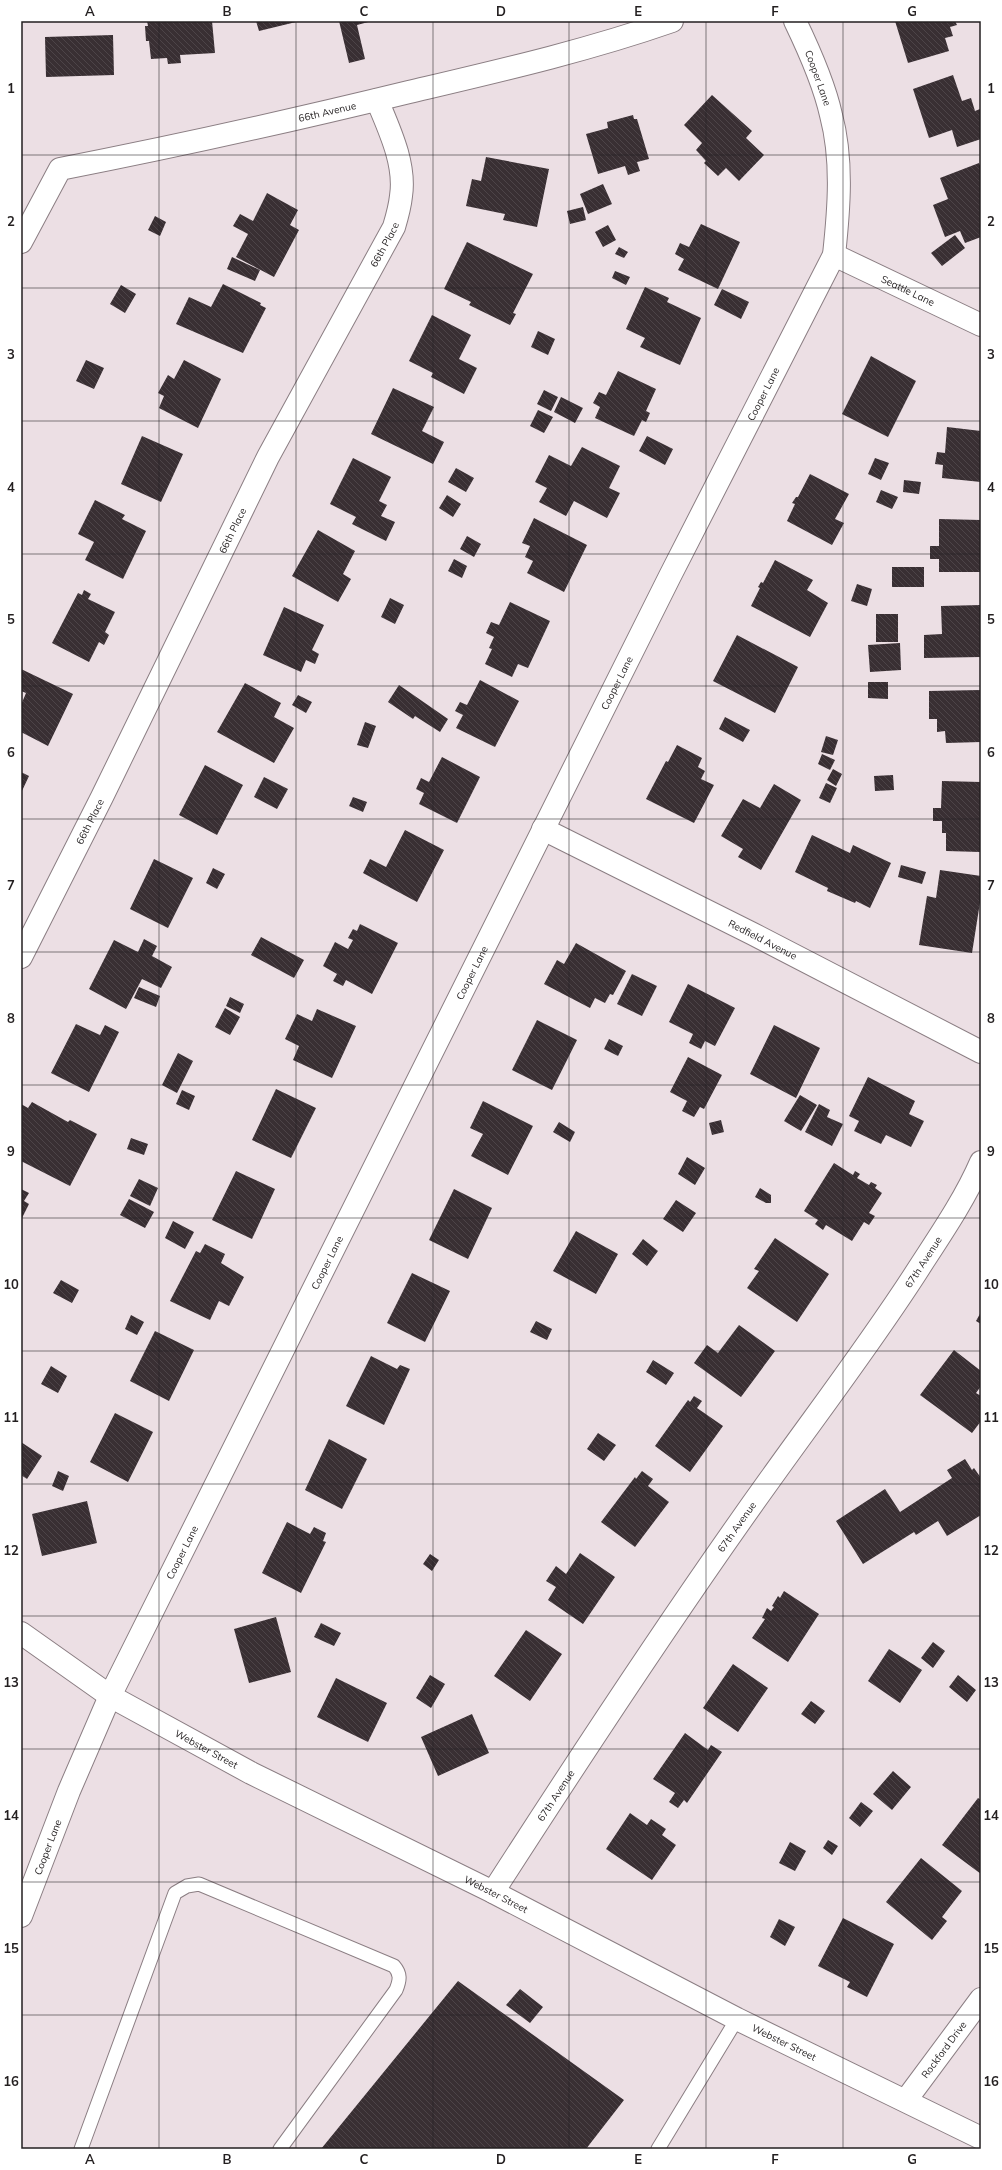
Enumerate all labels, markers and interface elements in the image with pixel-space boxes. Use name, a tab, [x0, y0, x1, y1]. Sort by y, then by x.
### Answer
text: A	[85, 3, 95, 19]
text: B	[223, 3, 232, 19]
text: C	[360, 3, 369, 19]
text: D	[496, 3, 506, 19]
text: E	[634, 3, 642, 19]
text: F	[771, 3, 779, 19]
text: G	[907, 3, 917, 19]
street label: Cooper Lane	[802, 48, 834, 108]
text: 1	[7, 80, 15, 96]
text: 1	[987, 80, 995, 96]
street label: 66th Avenue	[297, 98, 357, 125]
text: 2	[7, 213, 15, 229]
text: 2	[987, 213, 995, 229]
street label: 66th Place	[367, 221, 402, 269]
street label: Seattle Lane	[879, 272, 937, 309]
text: 3	[7, 346, 15, 362]
text: 3	[987, 346, 995, 362]
street label: Cooper Lane	[744, 365, 782, 423]
text: 4	[7, 479, 15, 495]
text: 4	[987, 479, 995, 495]
street label: 66th Place	[216, 505, 249, 555]
text: 5	[7, 611, 15, 627]
text: 5	[987, 611, 995, 627]
street label: Cooper Lane	[598, 654, 635, 712]
text: 6	[7, 744, 15, 760]
text: 6	[987, 744, 995, 760]
street label: 66th Place	[73, 796, 107, 846]
text: 7	[7, 877, 15, 893]
text: 7	[987, 877, 995, 893]
street label: Redfield Avenue	[726, 916, 799, 962]
street label: Cooper Lane	[453, 944, 491, 1002]
text: 8	[7, 1010, 15, 1026]
text: 8	[987, 1010, 995, 1026]
text: 9	[7, 1143, 15, 1159]
text: 9	[987, 1143, 995, 1159]
street label: Cooper Lane	[308, 1233, 346, 1292]
street label: 67th Avenue	[902, 1234, 944, 1290]
text: 10	[3, 1276, 19, 1292]
text: 10	[983, 1276, 999, 1292]
text: 11	[3, 1409, 19, 1425]
text: 11	[983, 1409, 999, 1425]
street label: 67th Avenue	[714, 1499, 759, 1555]
street label: Cooper Lane	[163, 1523, 201, 1581]
text: 12	[3, 1542, 19, 1558]
text: 12	[983, 1542, 999, 1558]
text: 13	[3, 1674, 19, 1690]
text: 13	[983, 1674, 999, 1690]
street label: Webster Street	[173, 1726, 241, 1771]
street label: 67th Avenue	[534, 1767, 577, 1824]
text: 14	[3, 1807, 19, 1823]
text: 14	[983, 1807, 999, 1823]
street label: Cooper Lane	[31, 1817, 64, 1877]
street label: Webster Street	[462, 1872, 531, 1916]
text: 15	[3, 1940, 19, 1956]
text: 15	[983, 1940, 999, 1956]
street label: Rockford Drive	[918, 2018, 969, 2081]
street label: Webster Street	[750, 2021, 819, 2063]
text: 16	[3, 2073, 19, 2089]
text: 16	[983, 2073, 999, 2089]
text: A	[85, 2151, 95, 2167]
text: B	[223, 2151, 232, 2167]
text: C	[360, 2151, 369, 2167]
text: D	[496, 2151, 506, 2167]
text: E	[634, 2151, 642, 2167]
text: F	[771, 2151, 779, 2167]
text: G	[907, 2151, 917, 2167]

